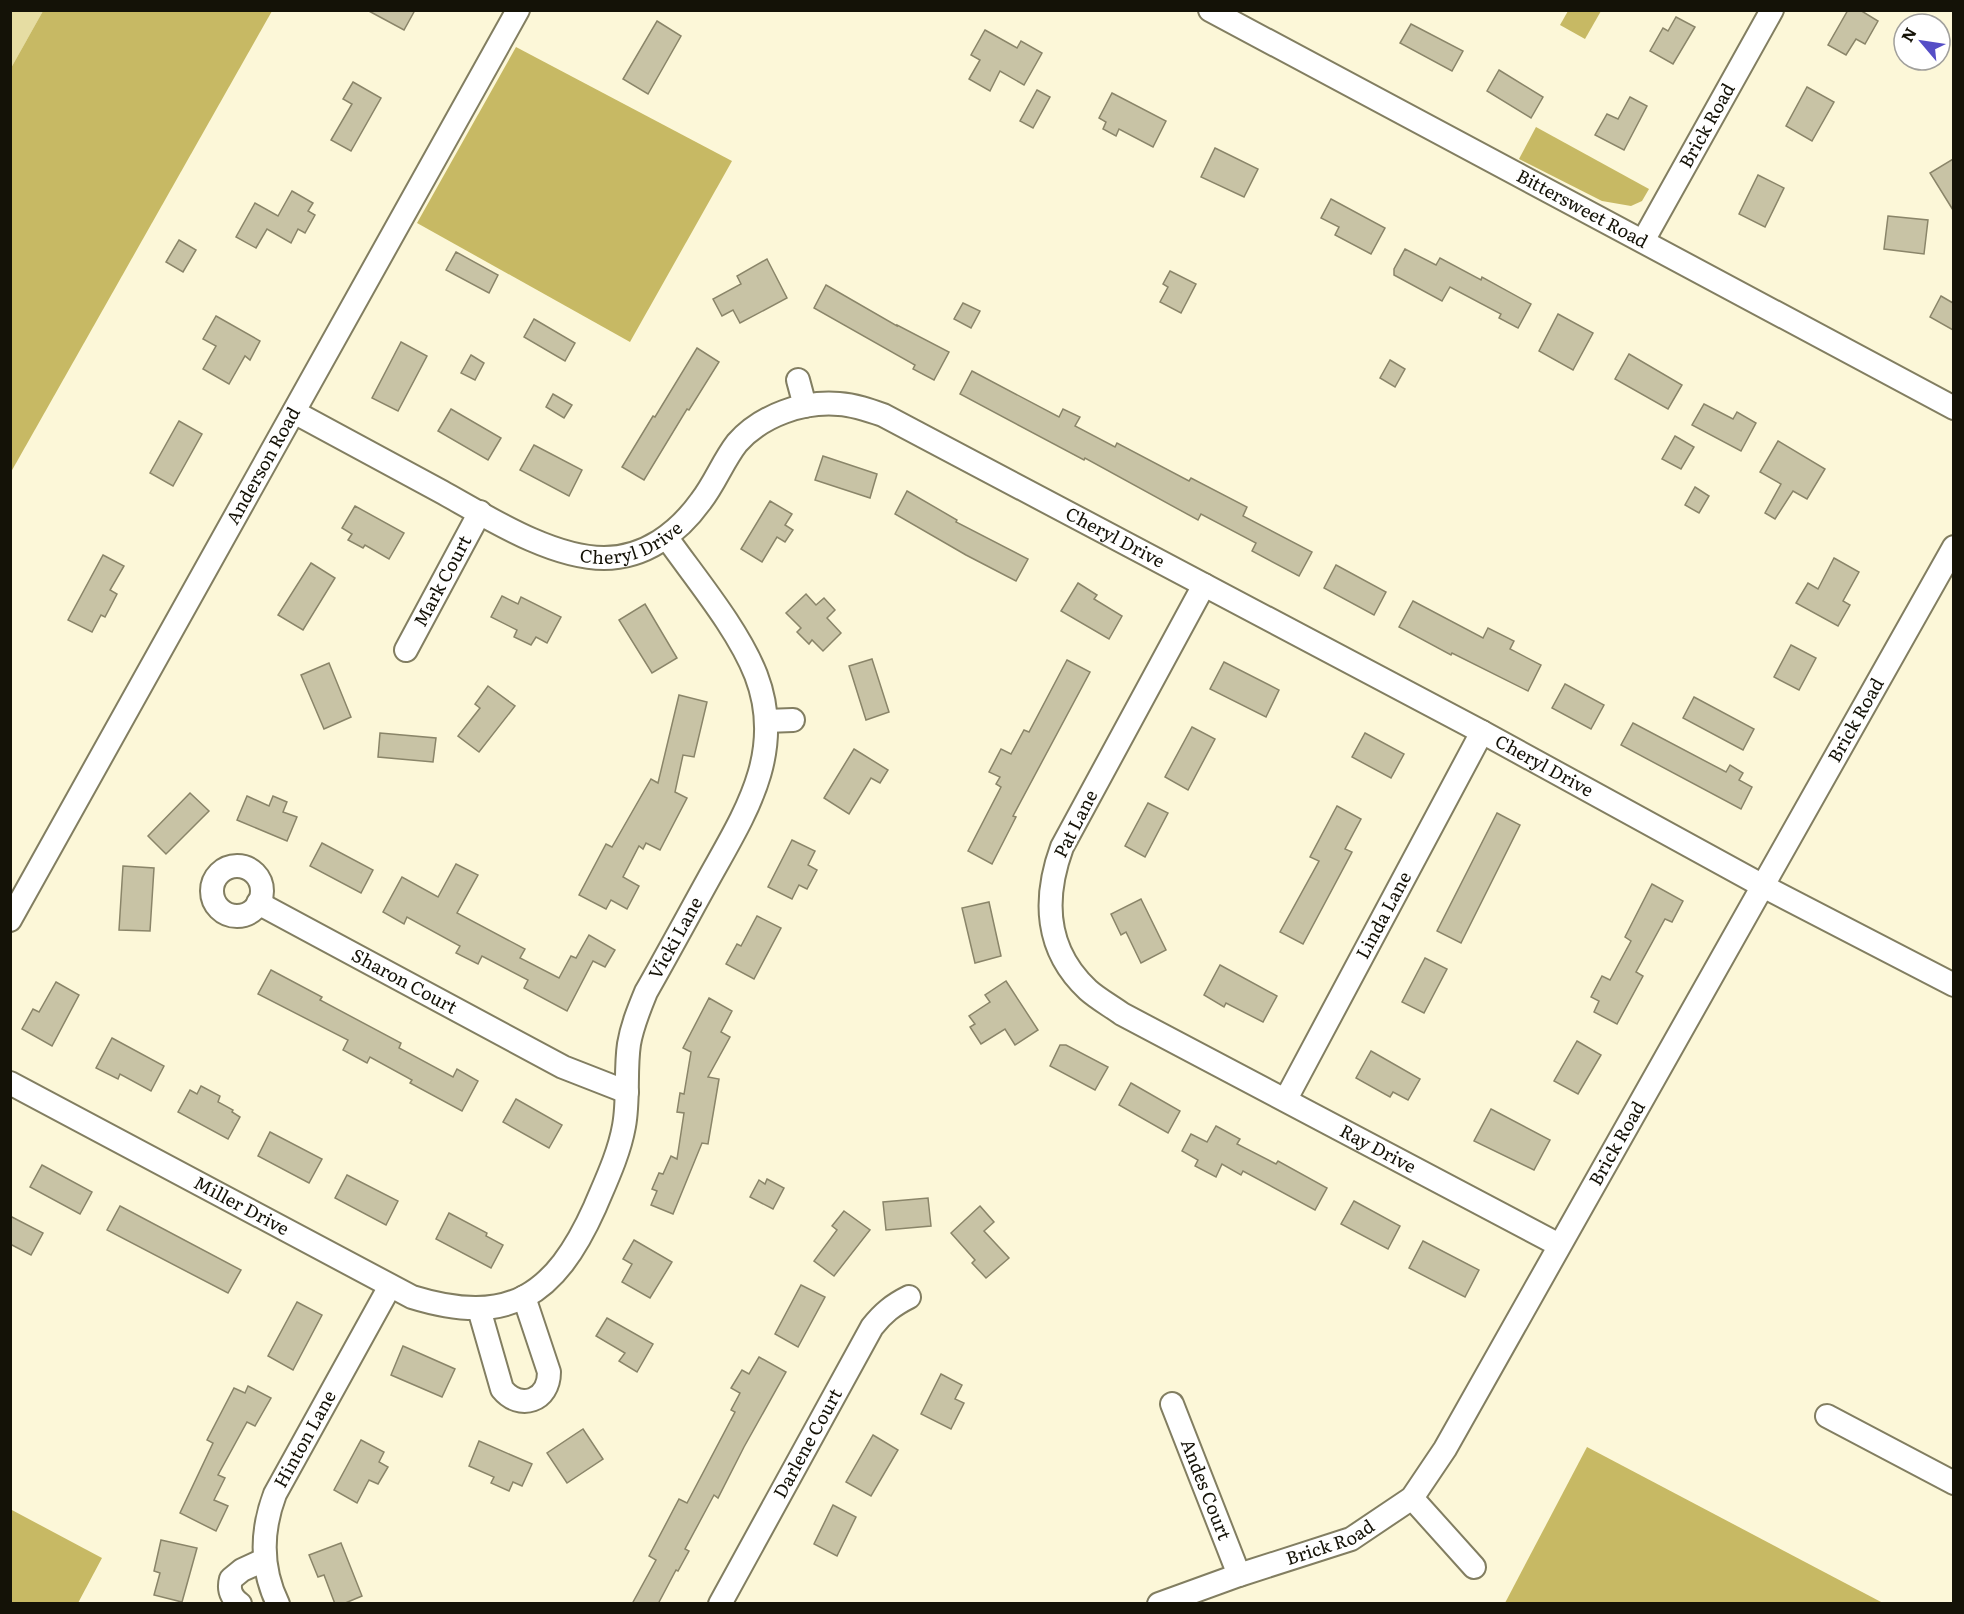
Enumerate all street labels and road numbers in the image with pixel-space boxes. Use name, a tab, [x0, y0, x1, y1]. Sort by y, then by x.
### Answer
street label: Brick Road	[1671, 78, 1741, 172]
street label: Bittersweet Road	[1512, 161, 1654, 254]
street label: Anderson Road	[218, 401, 306, 529]
street label: Cheryl Drive	[1061, 499, 1170, 574]
street label: Cheryl Drive	[578, 514, 688, 570]
street label: Mark Court	[406, 529, 477, 631]
street label: Brick Road	[1820, 672, 1890, 767]
street label: Cheryl Drive	[1491, 727, 1599, 803]
street label: Pat Lane	[1046, 785, 1103, 862]
street label: Linda Lane	[1348, 866, 1417, 963]
street label: Vicki Lane	[641, 891, 708, 984]
street label: Sharon Court	[347, 941, 463, 1020]
street label: Brick Road	[1581, 1095, 1651, 1190]
street label: Ray Drive	[1335, 1117, 1421, 1179]
street label: Miller Drive	[190, 1168, 294, 1241]
street label: Darlene Court	[766, 1382, 848, 1503]
street label: Hinton Lane	[266, 1385, 342, 1492]
street label: Andes Court	[1175, 1435, 1239, 1544]
street label: Brick Road	[1282, 1512, 1379, 1571]

